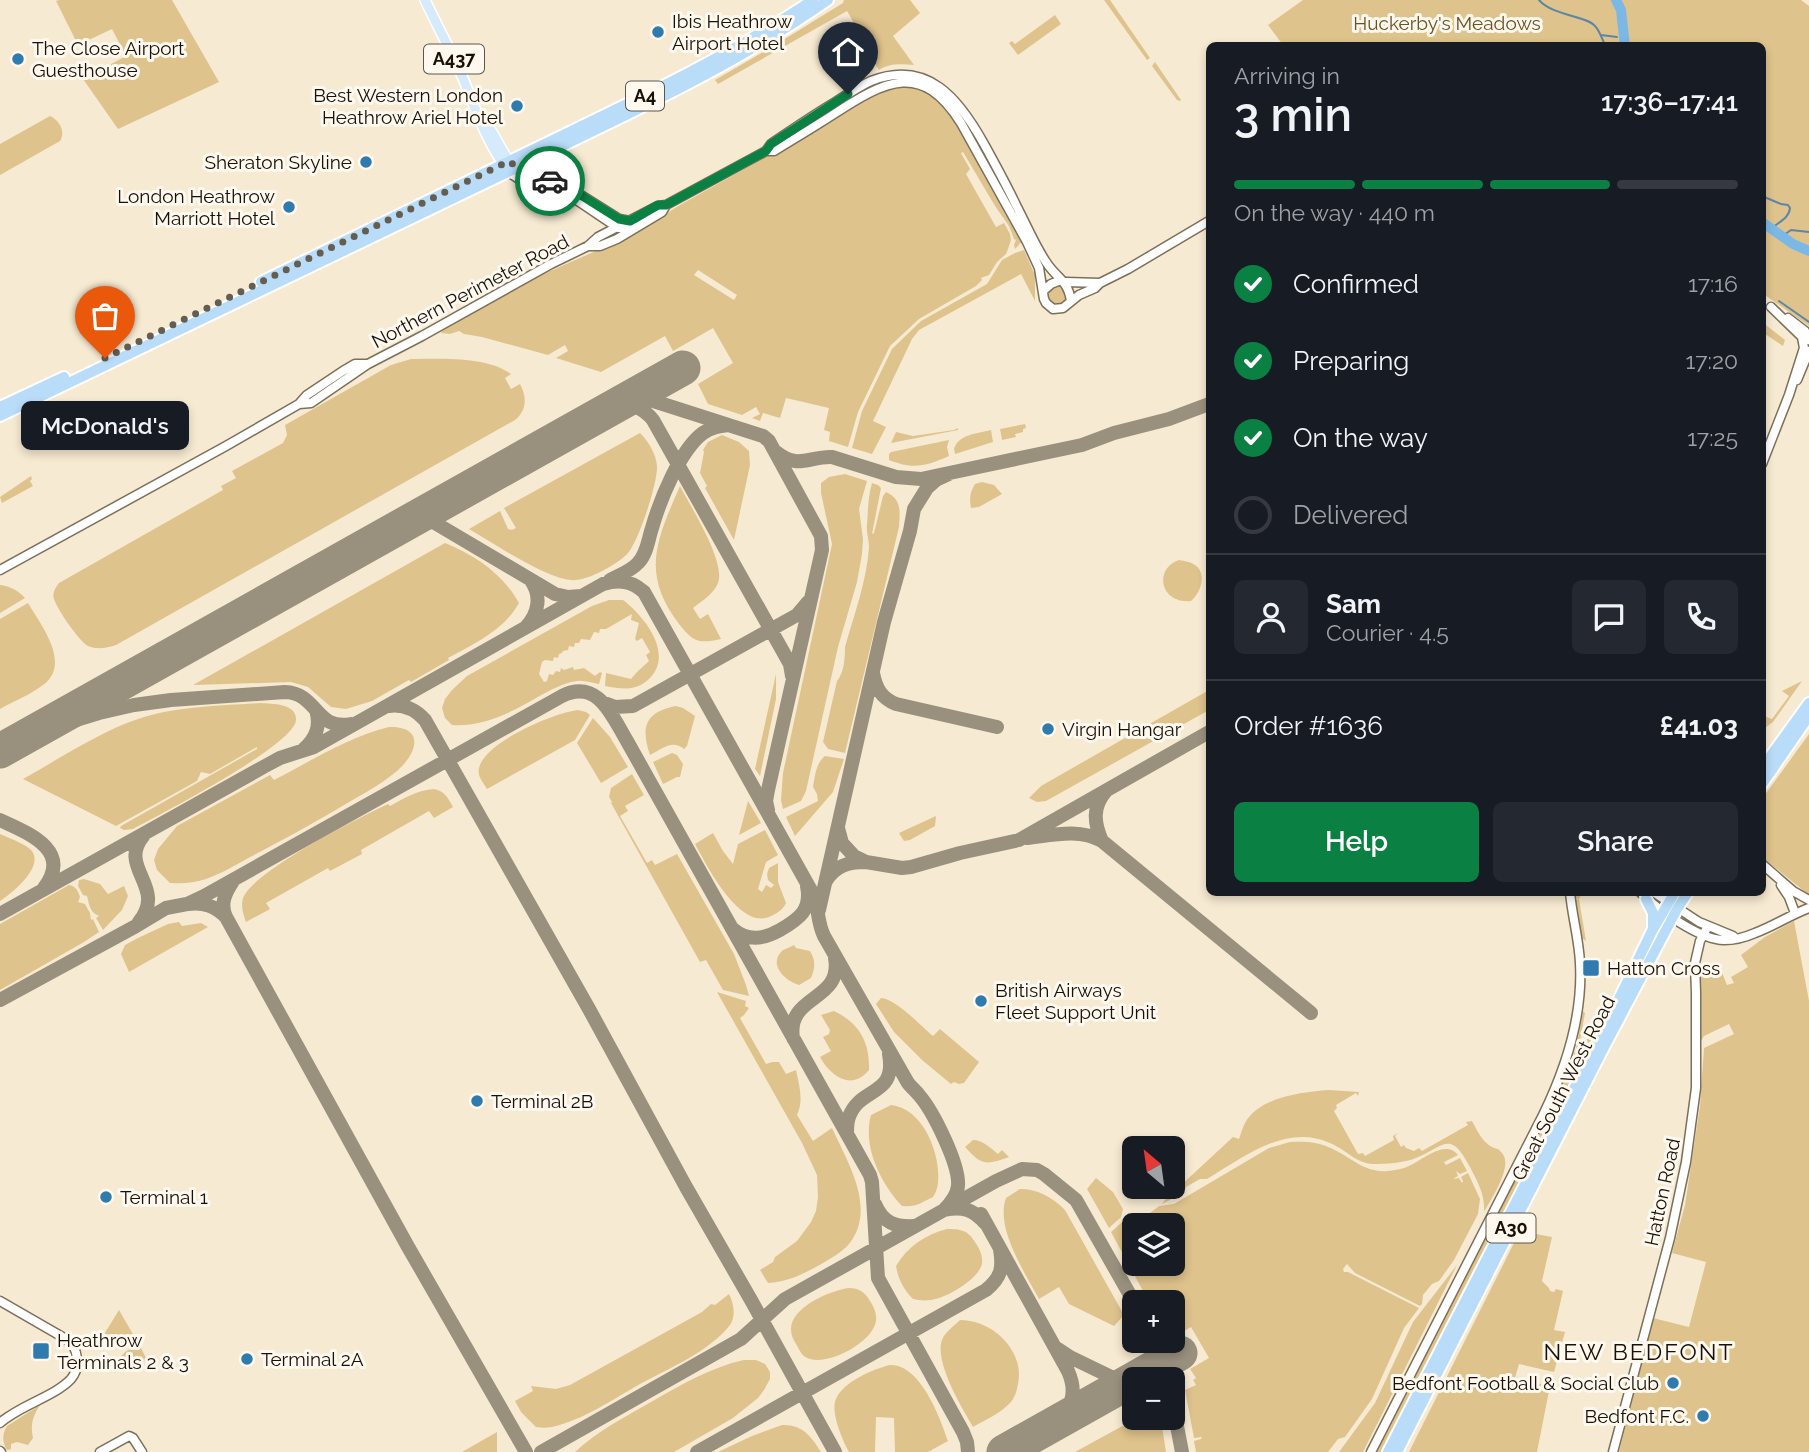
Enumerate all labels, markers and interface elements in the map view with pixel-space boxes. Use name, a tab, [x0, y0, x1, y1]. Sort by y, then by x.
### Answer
place label: Ibis Heathrow Airport Hotel	[672, 10, 793, 54]
park label: Huckerby's Meadows	[1353, 12, 1541, 34]
pin	[818, 22, 878, 94]
marker: Ibis Heathrow Airport Hotel	[650, 24, 666, 40]
icon: home	[829, 33, 867, 71]
place label: The Close Airport Guesthouse	[32, 37, 185, 81]
road number: A437	[424, 44, 484, 74]
marker: The Close Airport Guesthouse	[10, 51, 26, 67]
text: Arriving in	[1234, 62, 1340, 89]
road number: A4	[626, 82, 664, 110]
place label: Best Western London Heathrow Ariel Hotel	[313, 84, 504, 128]
text: 17:36–17:41	[1601, 87, 1738, 117]
text: 3 min	[1234, 88, 1352, 142]
marker: Best Western London Heathrow Ariel Hotel	[509, 98, 525, 114]
courier	[515, 146, 585, 216]
place label: Sheraton Skyline	[204, 151, 352, 173]
marker: Sheraton Skyline	[358, 154, 374, 170]
icon: car	[531, 162, 569, 200]
place label: London Heathrow Marriott Hotel	[117, 185, 276, 229]
marker: London Heathrow Marriott Hotel	[281, 199, 297, 215]
text: On the way · 440 m	[1234, 199, 1435, 226]
street label: Northern Perimeter Road	[368, 230, 572, 352]
icon: check	[1234, 265, 1272, 303]
text: Confirmed	[1293, 269, 1419, 299]
text: 17:16	[1688, 270, 1738, 297]
pin	[75, 286, 135, 358]
icon: bag	[86, 297, 124, 335]
icon: check	[1234, 342, 1272, 380]
text: Preparing	[1293, 346, 1409, 376]
text: 17:20	[1686, 347, 1738, 374]
callout: McDonald's	[21, 400, 189, 449]
text: McDonald's	[41, 412, 169, 439]
icon: check	[1234, 419, 1272, 457]
text: On the way	[1293, 423, 1428, 453]
text: 17:25	[1687, 424, 1738, 451]
text: Delivered	[1293, 500, 1408, 530]
button: person	[1234, 580, 1308, 654]
button: chat	[1572, 580, 1646, 654]
button: phone	[1664, 580, 1738, 654]
text: Sam	[1326, 589, 1381, 619]
text: Courier · 4.5	[1326, 619, 1449, 646]
text: Order #1636	[1234, 711, 1383, 741]
text: £41.03	[1660, 711, 1738, 741]
place label: Virgin Hangar	[1062, 718, 1182, 740]
marker: Virgin Hangar	[1040, 721, 1056, 737]
button: Help	[1234, 802, 1479, 882]
button: Share	[1493, 802, 1738, 882]
place label: Hatton Cross	[1607, 957, 1720, 979]
marker: Hatton Cross	[1581, 958, 1601, 978]
place label: British Airways Fleet Support Unit	[995, 979, 1157, 1023]
street label: Great South West Road	[1507, 992, 1619, 1184]
marker: British Airways Fleet Support Unit	[973, 993, 989, 1009]
place label: Terminal 2B	[491, 1090, 593, 1112]
marker: Terminal 2B	[469, 1093, 485, 1109]
north arrow	[1122, 1136, 1185, 1199]
map controls	[1122, 1136, 1185, 1430]
street label: Hatton Road	[1640, 1136, 1684, 1248]
place label: Terminal 1	[120, 1186, 208, 1208]
marker: Terminal 1	[98, 1189, 114, 1205]
button: layers	[1122, 1213, 1185, 1276]
road number: A30	[1486, 1213, 1536, 1242]
button: +	[1122, 1290, 1185, 1353]
place label: Heathrow Terminals 2 & 3	[57, 1329, 189, 1373]
district label: NEW BEDFONT	[1544, 1338, 1734, 1365]
marker: Heathrow Terminals 2 & 3	[31, 1341, 51, 1361]
place label: Terminal 2A	[261, 1348, 364, 1370]
marker: Terminal 2A	[239, 1351, 255, 1367]
button: −	[1122, 1367, 1185, 1430]
place label: Bedfont Football & Social Club	[1392, 1372, 1659, 1394]
marker: Bedfont Football & Social Club	[1665, 1375, 1681, 1391]
place label: Bedfont F.C.	[1585, 1405, 1689, 1427]
marker: Bedfont F.C.	[1695, 1408, 1711, 1424]

